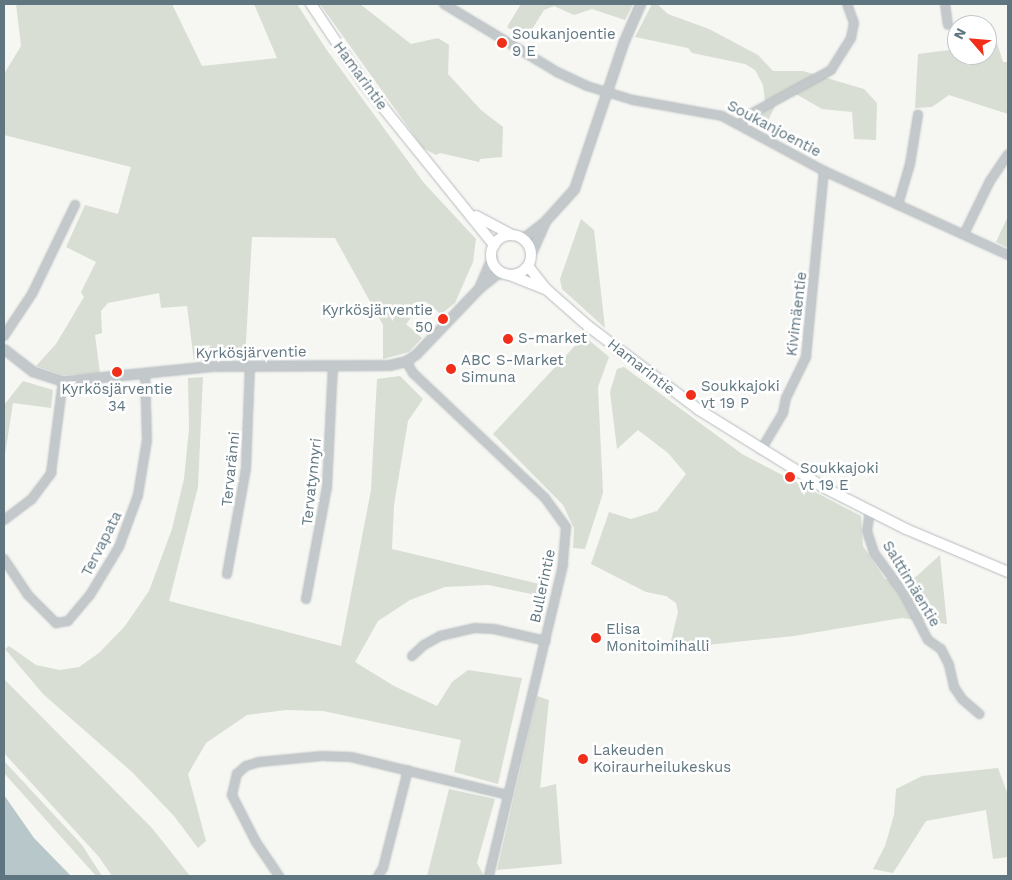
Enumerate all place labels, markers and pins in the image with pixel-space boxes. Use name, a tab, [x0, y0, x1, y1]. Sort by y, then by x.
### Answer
place label: Soukanjoentie 9 E	[512, 25, 616, 60]
marker: Soukanjoentie 9 E	[496, 37, 508, 49]
place label: Kyrkösjärventie 50	[322, 301, 433, 336]
marker: Kyrkösjärventie 50	[437, 313, 449, 325]
place label: S-market	[518, 330, 587, 348]
marker: S-market	[502, 333, 514, 345]
place label: ABC S-Market Simuna	[461, 351, 564, 386]
marker: ABC S-Market Simuna	[445, 363, 457, 375]
marker: Kyrkösjärventie 34	[111, 366, 123, 378]
place label: Soukkajoki vt 19 P	[701, 377, 780, 412]
place label: Kyrkösjärventie 34	[61, 380, 173, 415]
marker: Soukkajoki vt 19 P	[685, 389, 697, 401]
place label: Soukkajoki vt 19 E	[800, 459, 879, 494]
marker: Soukkajoki vt 19 E	[784, 471, 796, 483]
place label: Elisa Monitoimihalli	[606, 620, 709, 655]
marker: Elisa Monitoimihalli	[590, 632, 602, 644]
place label: Lakeuden Koiraurheilukeskus	[593, 741, 731, 776]
marker: Lakeuden Koiraurheilukeskus	[577, 753, 589, 765]

